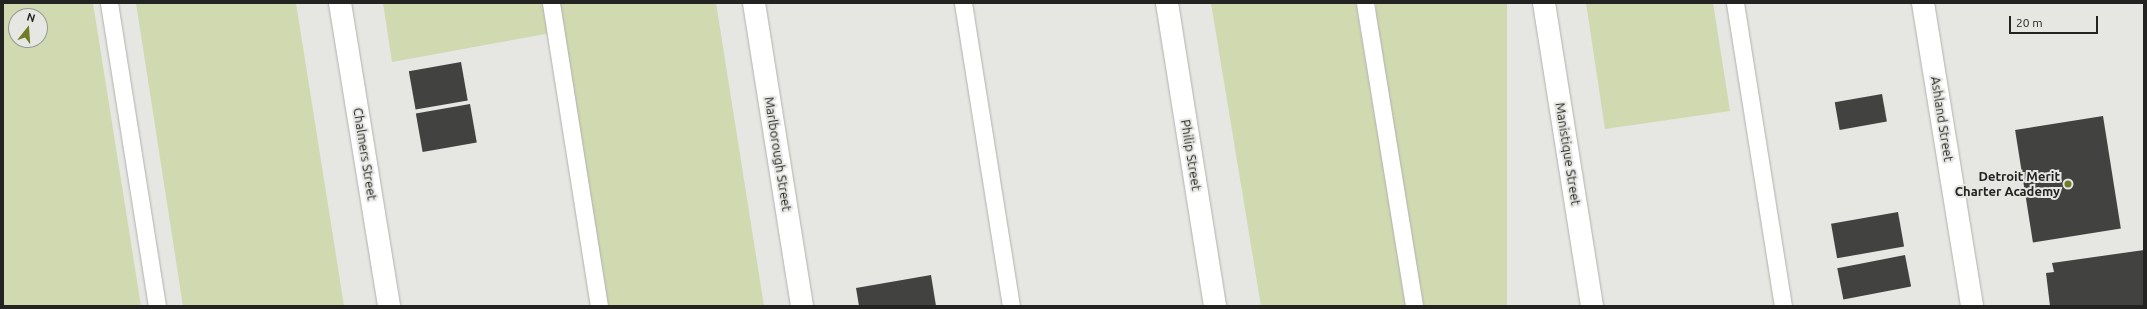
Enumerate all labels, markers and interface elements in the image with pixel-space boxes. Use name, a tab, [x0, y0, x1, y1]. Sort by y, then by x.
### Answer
north arrow	[8, 8, 48, 48]
scale bar	[2011, 8, 2100, 34]
text: N	[26, 11, 37, 24]
text: 20 m	[2016, 16, 2043, 29]
street label: Ashland Street	[1928, 75, 1956, 163]
street label: Marlborough Street	[761, 96, 795, 212]
street label: Manistique Street	[1552, 101, 1584, 207]
street label: Chalmers Street	[350, 106, 380, 202]
street label: Philip Street	[1178, 118, 1204, 192]
place label: Detroit Merit Charter Academy	[1955, 169, 2060, 200]
marker: Detroit Merit Charter Academy	[2063, 179, 2073, 189]

